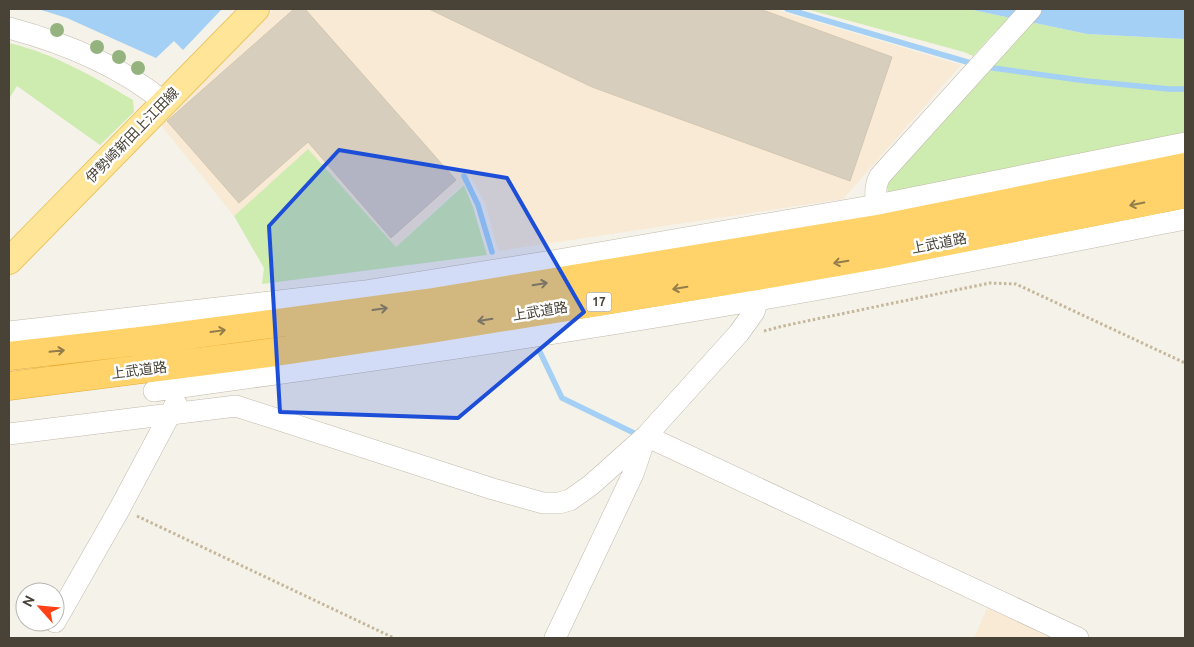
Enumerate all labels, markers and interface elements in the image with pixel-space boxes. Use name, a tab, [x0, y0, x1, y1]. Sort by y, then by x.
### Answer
street label: 伊勢崎新田上江田線	[82, 84, 182, 186]
one-way arrow	[1130, 199, 1146, 209]
street label: 上武道路	[910, 230, 968, 256]
one-way arrow	[833, 257, 849, 267]
one-way arrow	[532, 279, 548, 289]
one-way arrow	[673, 284, 689, 294]
road number: 17	[586, 292, 612, 312]
street label: 上武道路	[511, 299, 569, 323]
one-way arrow	[371, 304, 387, 314]
one-way arrow	[478, 316, 494, 326]
one-way arrow	[210, 326, 226, 336]
one-way arrow	[49, 346, 65, 356]
street label: 上武道路	[110, 359, 168, 381]
north arrow	[15, 582, 65, 632]
text: N	[19, 593, 38, 609]

